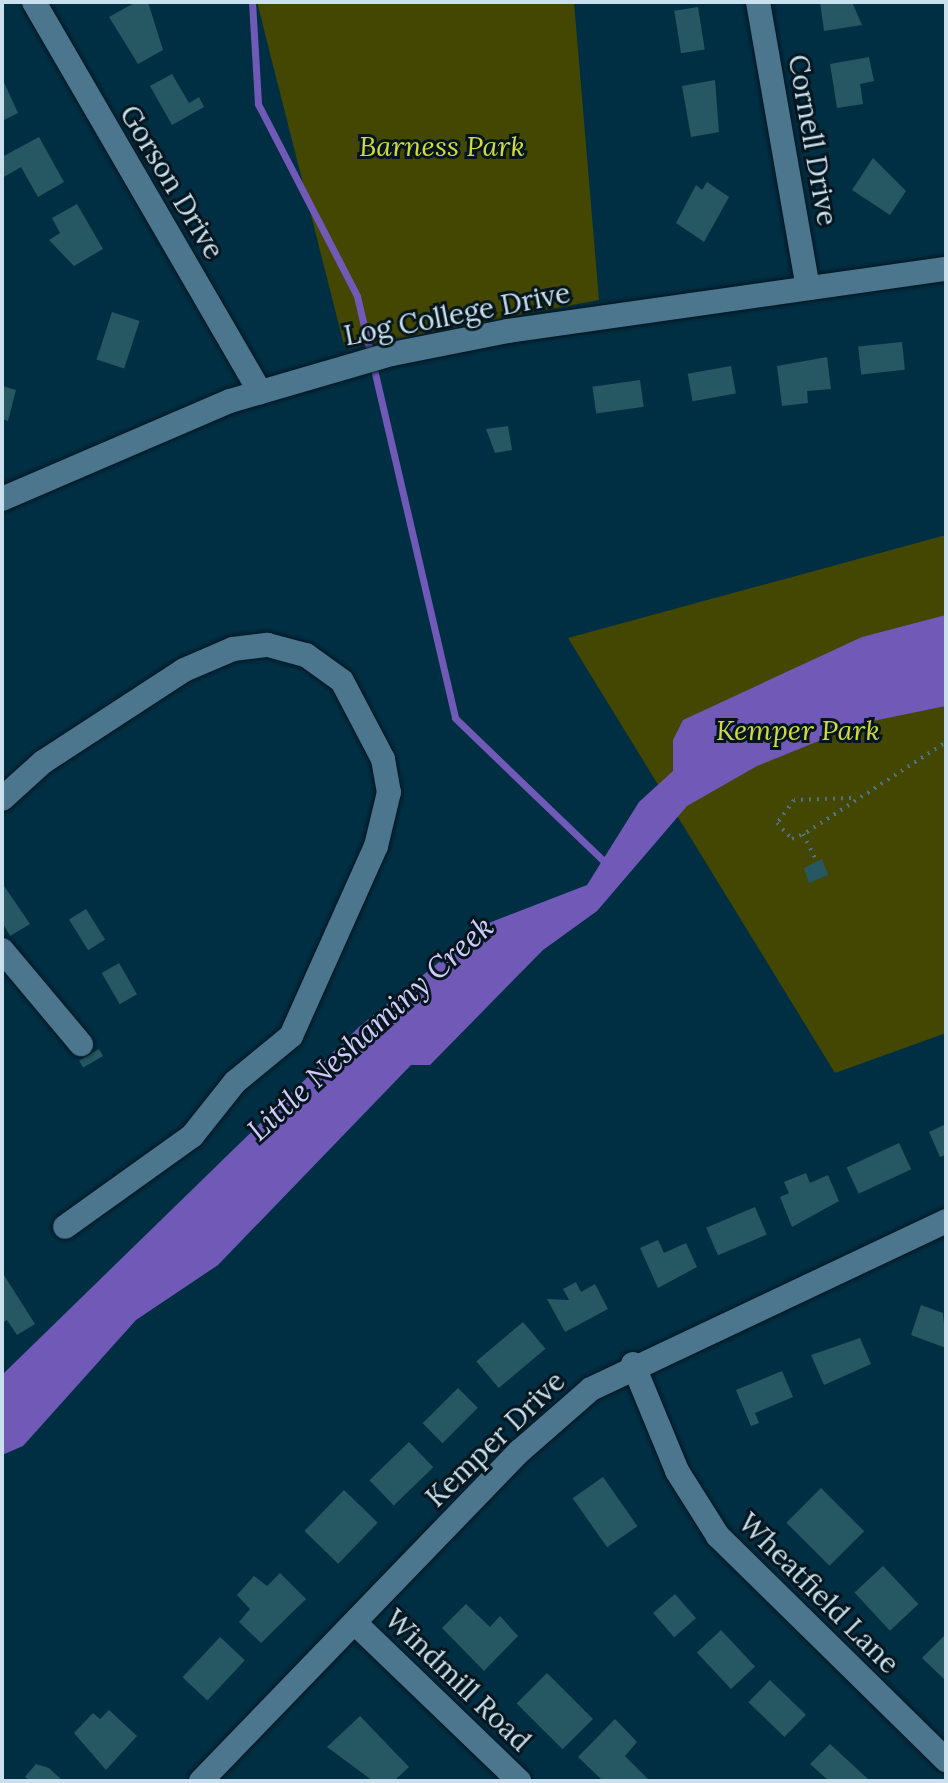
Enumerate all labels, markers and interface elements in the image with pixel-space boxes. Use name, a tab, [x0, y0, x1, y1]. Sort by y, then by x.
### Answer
street label: Cornell Drive	[781, 52, 845, 228]
street label: Gorson Drive	[113, 99, 231, 265]
park label: Barness Park	[359, 129, 525, 163]
street label: Log College Drive	[341, 276, 573, 352]
park label: Kemper Park	[716, 713, 880, 747]
water label: Little Neshaminy Creek	[240, 908, 500, 1148]
street label: Kemper Drive	[418, 1364, 572, 1514]
street label: Wheatfield Lane	[732, 1506, 906, 1680]
street label: Windmill Road	[378, 1602, 538, 1758]

